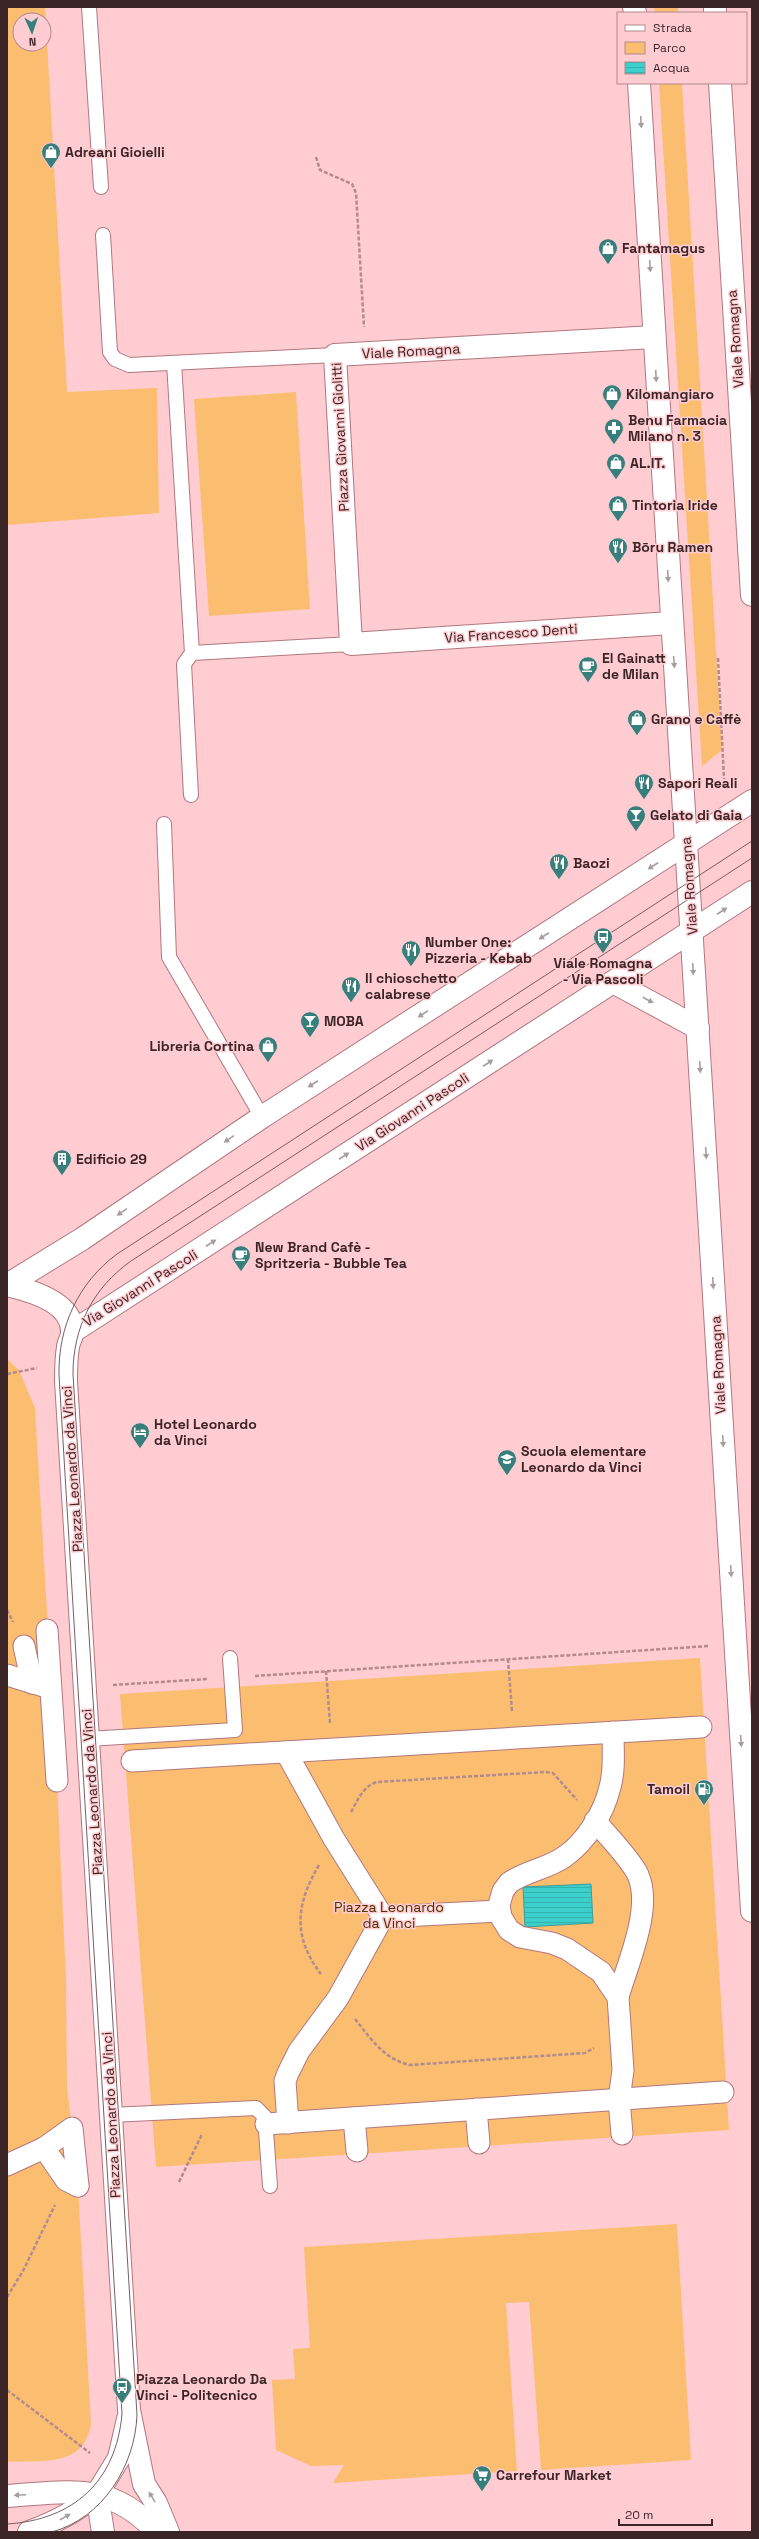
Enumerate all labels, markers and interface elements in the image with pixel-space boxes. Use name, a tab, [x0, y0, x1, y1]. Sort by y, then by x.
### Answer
north arrow	[12, 12, 52, 52]
legend	[617, 12, 747, 84]
text: Strada	[653, 20, 692, 36]
text: N	[28, 35, 37, 49]
text: Parco	[653, 40, 686, 56]
text: Acqua	[653, 60, 690, 76]
one-way arrow	[638, 116, 645, 128]
shop icon: Adreani Gioielli	[40, 141, 62, 169]
place label: Adreani Gioielli	[65, 143, 165, 161]
shop icon: Fantamagus	[597, 237, 619, 265]
place label: Fantamagus	[622, 239, 705, 257]
one-way arrow	[646, 260, 653, 272]
street label: Viale Romagna	[723, 289, 747, 389]
street label: Viale Romagna	[361, 339, 461, 363]
street label: Piazza Giovanni Giolitti	[327, 362, 353, 512]
one-way arrow	[653, 370, 660, 382]
shop icon: Kilomangiaro	[601, 383, 623, 411]
place label: Kilomangiaro	[626, 385, 714, 403]
place label: Benu Farmacia Milano n. 3	[628, 411, 727, 445]
pharmacy icon: Benu Farmacia Milano n. 3	[603, 417, 625, 445]
shop icon: AL.IT.	[605, 452, 627, 480]
place label: AL.IT.	[630, 454, 665, 472]
shop icon: Tintoria Iride	[607, 494, 629, 522]
place label: Tintoria Iride	[632, 496, 718, 514]
restaurant icon: Bōru Ramen	[607, 536, 629, 564]
place label: Bōru Ramen	[632, 538, 713, 556]
one-way arrow	[665, 570, 672, 582]
street label: Via Francesco Denti	[444, 619, 578, 647]
place label: El Gainatt de Milan	[602, 649, 666, 683]
cafe icon: El Gainatt de Milan	[577, 655, 599, 683]
one-way arrow	[670, 656, 677, 668]
shop icon: Grano e Caffè	[626, 708, 648, 736]
place label: Grano e Caffè	[651, 710, 741, 728]
restaurant icon: Sapori Reali	[633, 772, 655, 800]
place label: Sapori Reali	[658, 774, 737, 792]
bar icon: Gelato di Gaia	[625, 804, 647, 832]
place label: Gelato di Gaia	[650, 806, 742, 824]
street label: Viale Romagna	[677, 836, 701, 936]
restaurant icon: Baozi	[548, 852, 570, 880]
place label: Baozi	[573, 854, 610, 872]
one-way arrow	[647, 862, 659, 869]
one-way arrow	[717, 907, 727, 915]
bus stop icon: Viale Romagna - Via Pascoli	[592, 926, 614, 954]
one-way arrow	[539, 932, 549, 940]
place label: Number One: Pizzeria - Kebab	[425, 933, 532, 967]
restaurant icon: Number One: Pizzeria - Kebab	[400, 939, 422, 967]
place label: Viale Romagna - Via Pascoli	[554, 954, 652, 988]
one-way arrow	[690, 963, 697, 975]
place label: Il chioschetto calabrese	[365, 969, 457, 1003]
restaurant icon: Il chioschetto calabrese	[340, 975, 362, 1003]
one-way arrow	[642, 997, 654, 1004]
bar icon: MOBA	[299, 1010, 321, 1038]
one-way arrow	[418, 1010, 428, 1018]
place label: MOBA	[324, 1012, 364, 1030]
shop icon: Libreria Cortina	[257, 1035, 279, 1063]
place label: Libreria Cortina	[150, 1037, 254, 1055]
one-way arrow	[483, 1059, 494, 1067]
one-way arrow	[697, 1061, 704, 1073]
street label: Via Giovanni Pascoli	[352, 1069, 472, 1155]
one-way arrow	[308, 1080, 318, 1088]
one-way arrow	[224, 1135, 234, 1143]
one-way arrow	[702, 1147, 709, 1159]
building icon: Edificio 29	[51, 1148, 73, 1176]
place label: Edificio 29	[76, 1150, 147, 1168]
one-way arrow	[338, 1153, 350, 1160]
one-way arrow	[116, 1208, 127, 1216]
place label: New Brand Cafè - Spritzeria - Bubble Tea	[255, 1238, 407, 1272]
one-way arrow	[206, 1239, 216, 1247]
cafe icon: New Brand Cafè - Spritzeria - Bubble Tea	[230, 1244, 252, 1272]
street label: Via Giovanni Pascoli	[79, 1245, 201, 1331]
one-way arrow	[710, 1277, 717, 1289]
street label: Viale Romagna	[706, 1315, 730, 1415]
street label: Piazza Leonardo da Vinci	[57, 1385, 87, 1553]
place label: Hotel Leonardo da Vinci	[154, 1415, 257, 1449]
hotel icon: Hotel Leonardo da Vinci	[129, 1421, 151, 1449]
one-way arrow	[720, 1435, 726, 1448]
place label: Scuola elementare Leonardo da Vinci	[521, 1442, 646, 1476]
school or university icon: Scuola elementare Leonardo da Vinci	[496, 1448, 518, 1476]
one-way arrow	[727, 1565, 734, 1577]
street label: Piazza Leonardo da Vinci	[77, 1708, 107, 1876]
one-way arrow	[737, 1735, 744, 1747]
fuel station icon: Tamoil	[693, 1778, 715, 1806]
place label: Tamoil	[647, 1780, 690, 1798]
park label: Piazza Leonardo da Vinci	[334, 1898, 444, 1932]
street label: Piazza Leonardo da Vinci	[98, 2031, 124, 2199]
place label: Piazza Leonardo Da Vinci - Politecnico	[136, 2370, 267, 2404]
bus stop icon: Piazza Leonardo Da Vinci - Politecnico	[111, 2376, 133, 2404]
supermarket icon: Carrefour Market	[471, 2464, 493, 2492]
place label: Carrefour Market	[496, 2466, 612, 2484]
one-way arrow	[14, 2492, 26, 2499]
one-way arrow	[148, 2492, 156, 2502]
scale bar	[619, 2501, 712, 2527]
text: 20 m	[625, 2507, 653, 2523]
one-way arrow	[59, 2514, 71, 2521]

